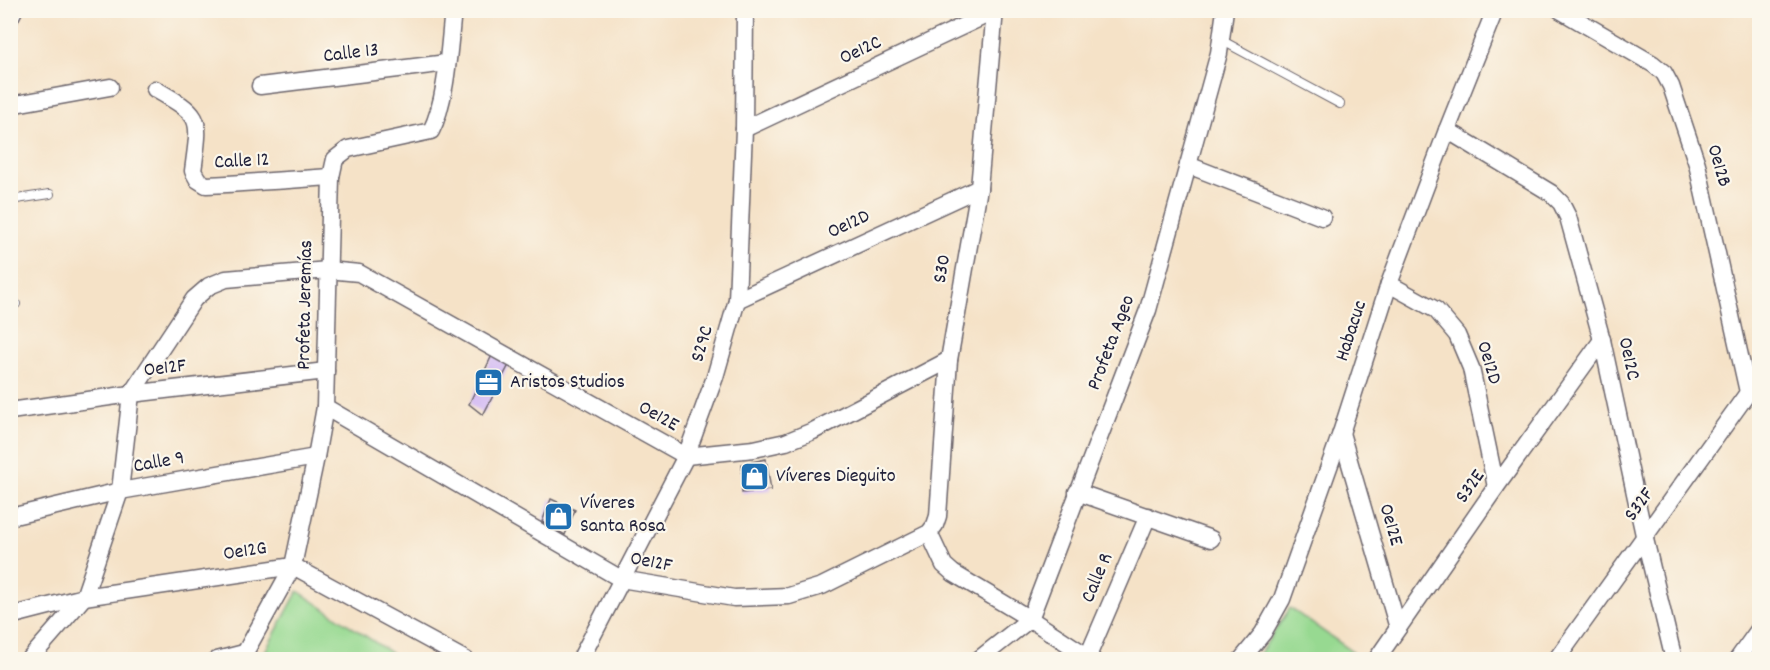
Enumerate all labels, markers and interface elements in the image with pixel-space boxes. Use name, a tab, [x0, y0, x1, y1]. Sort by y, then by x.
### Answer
street label: Oe12C	[835, 29, 887, 73]
street label: Calle 13	[322, 37, 380, 71]
street label: Oe12B	[1699, 142, 1737, 190]
street label: Calle 12	[214, 147, 270, 177]
street label: Oe12D	[823, 203, 875, 247]
street label: Profeta Jeremías	[291, 240, 321, 370]
street label: S30	[927, 252, 959, 286]
street label: Profeta Ageo	[1081, 291, 1143, 395]
street label: Habacuc	[1329, 297, 1375, 365]
street label: S29C	[684, 322, 722, 365]
street label: Oe12C	[1610, 335, 1646, 383]
street label: Oe12D	[1468, 338, 1508, 388]
street label: Oe12F	[142, 353, 188, 385]
office icon: Aristos Studios	[473, 367, 505, 399]
place label: Aristos Studios	[510, 369, 625, 397]
street label: Oe12E	[633, 394, 683, 440]
street label: Calle 9	[131, 445, 187, 481]
shop icon: Víveres Dieguito	[739, 461, 771, 493]
place label: Víveres Dieguito	[776, 463, 896, 491]
street label: S32E	[1449, 464, 1493, 510]
street label: S32F	[1618, 482, 1662, 528]
place label: Víveres Santa Rosa	[580, 490, 666, 541]
shop icon: Víveres Santa Rosa	[543, 500, 575, 532]
street label: Oe12E	[1371, 501, 1409, 549]
street label: Oe12G	[221, 535, 269, 569]
street label: Oe12F	[628, 545, 675, 581]
street label: Calle R	[1075, 549, 1121, 607]

